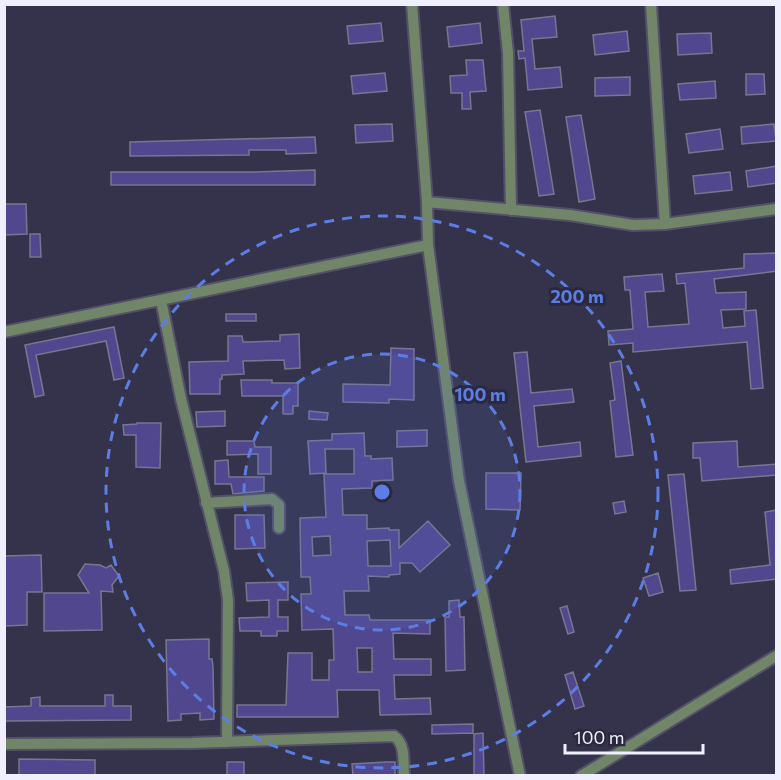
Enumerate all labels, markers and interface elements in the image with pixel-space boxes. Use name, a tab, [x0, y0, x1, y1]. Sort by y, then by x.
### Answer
text: 200 m	[550, 285, 604, 307]
text: 100 m	[454, 383, 506, 405]
centre of rings	[372, 482, 392, 502]
scale bar	[565, 717, 703, 755]
text: 100 m	[574, 726, 624, 748]

